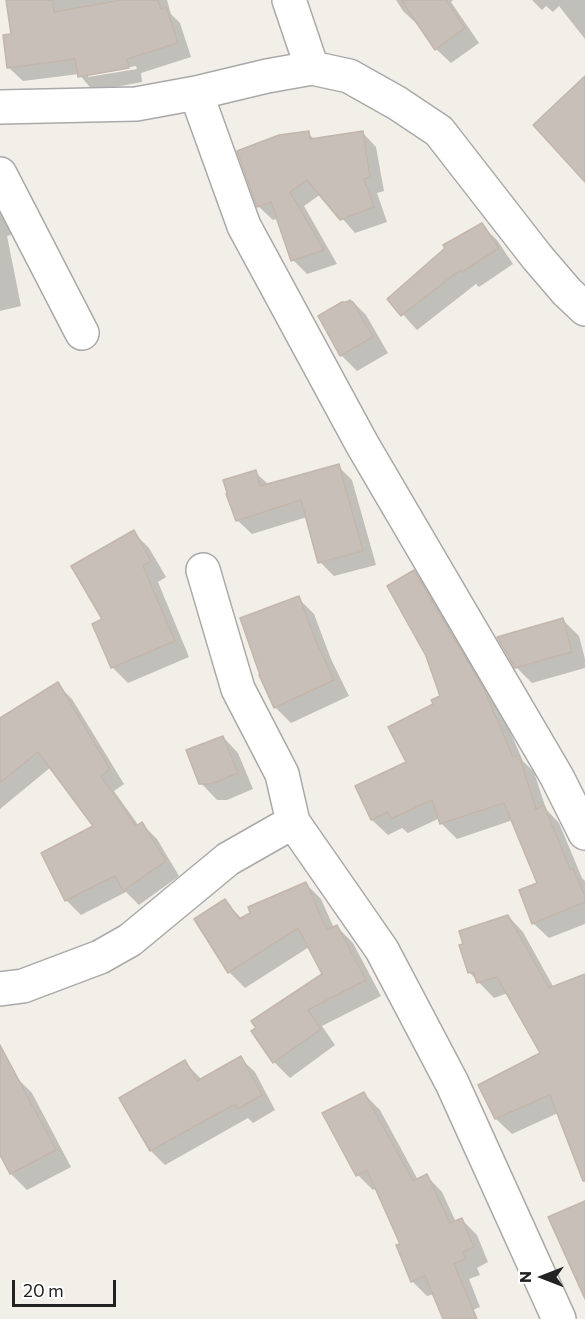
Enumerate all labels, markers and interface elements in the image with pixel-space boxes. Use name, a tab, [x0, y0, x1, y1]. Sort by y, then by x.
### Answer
north arrow	[513, 1247, 573, 1307]
scale bar	[15, 1268, 118, 1306]
text: N	[515, 1271, 534, 1283]
text: 20 m	[23, 1279, 64, 1301]

